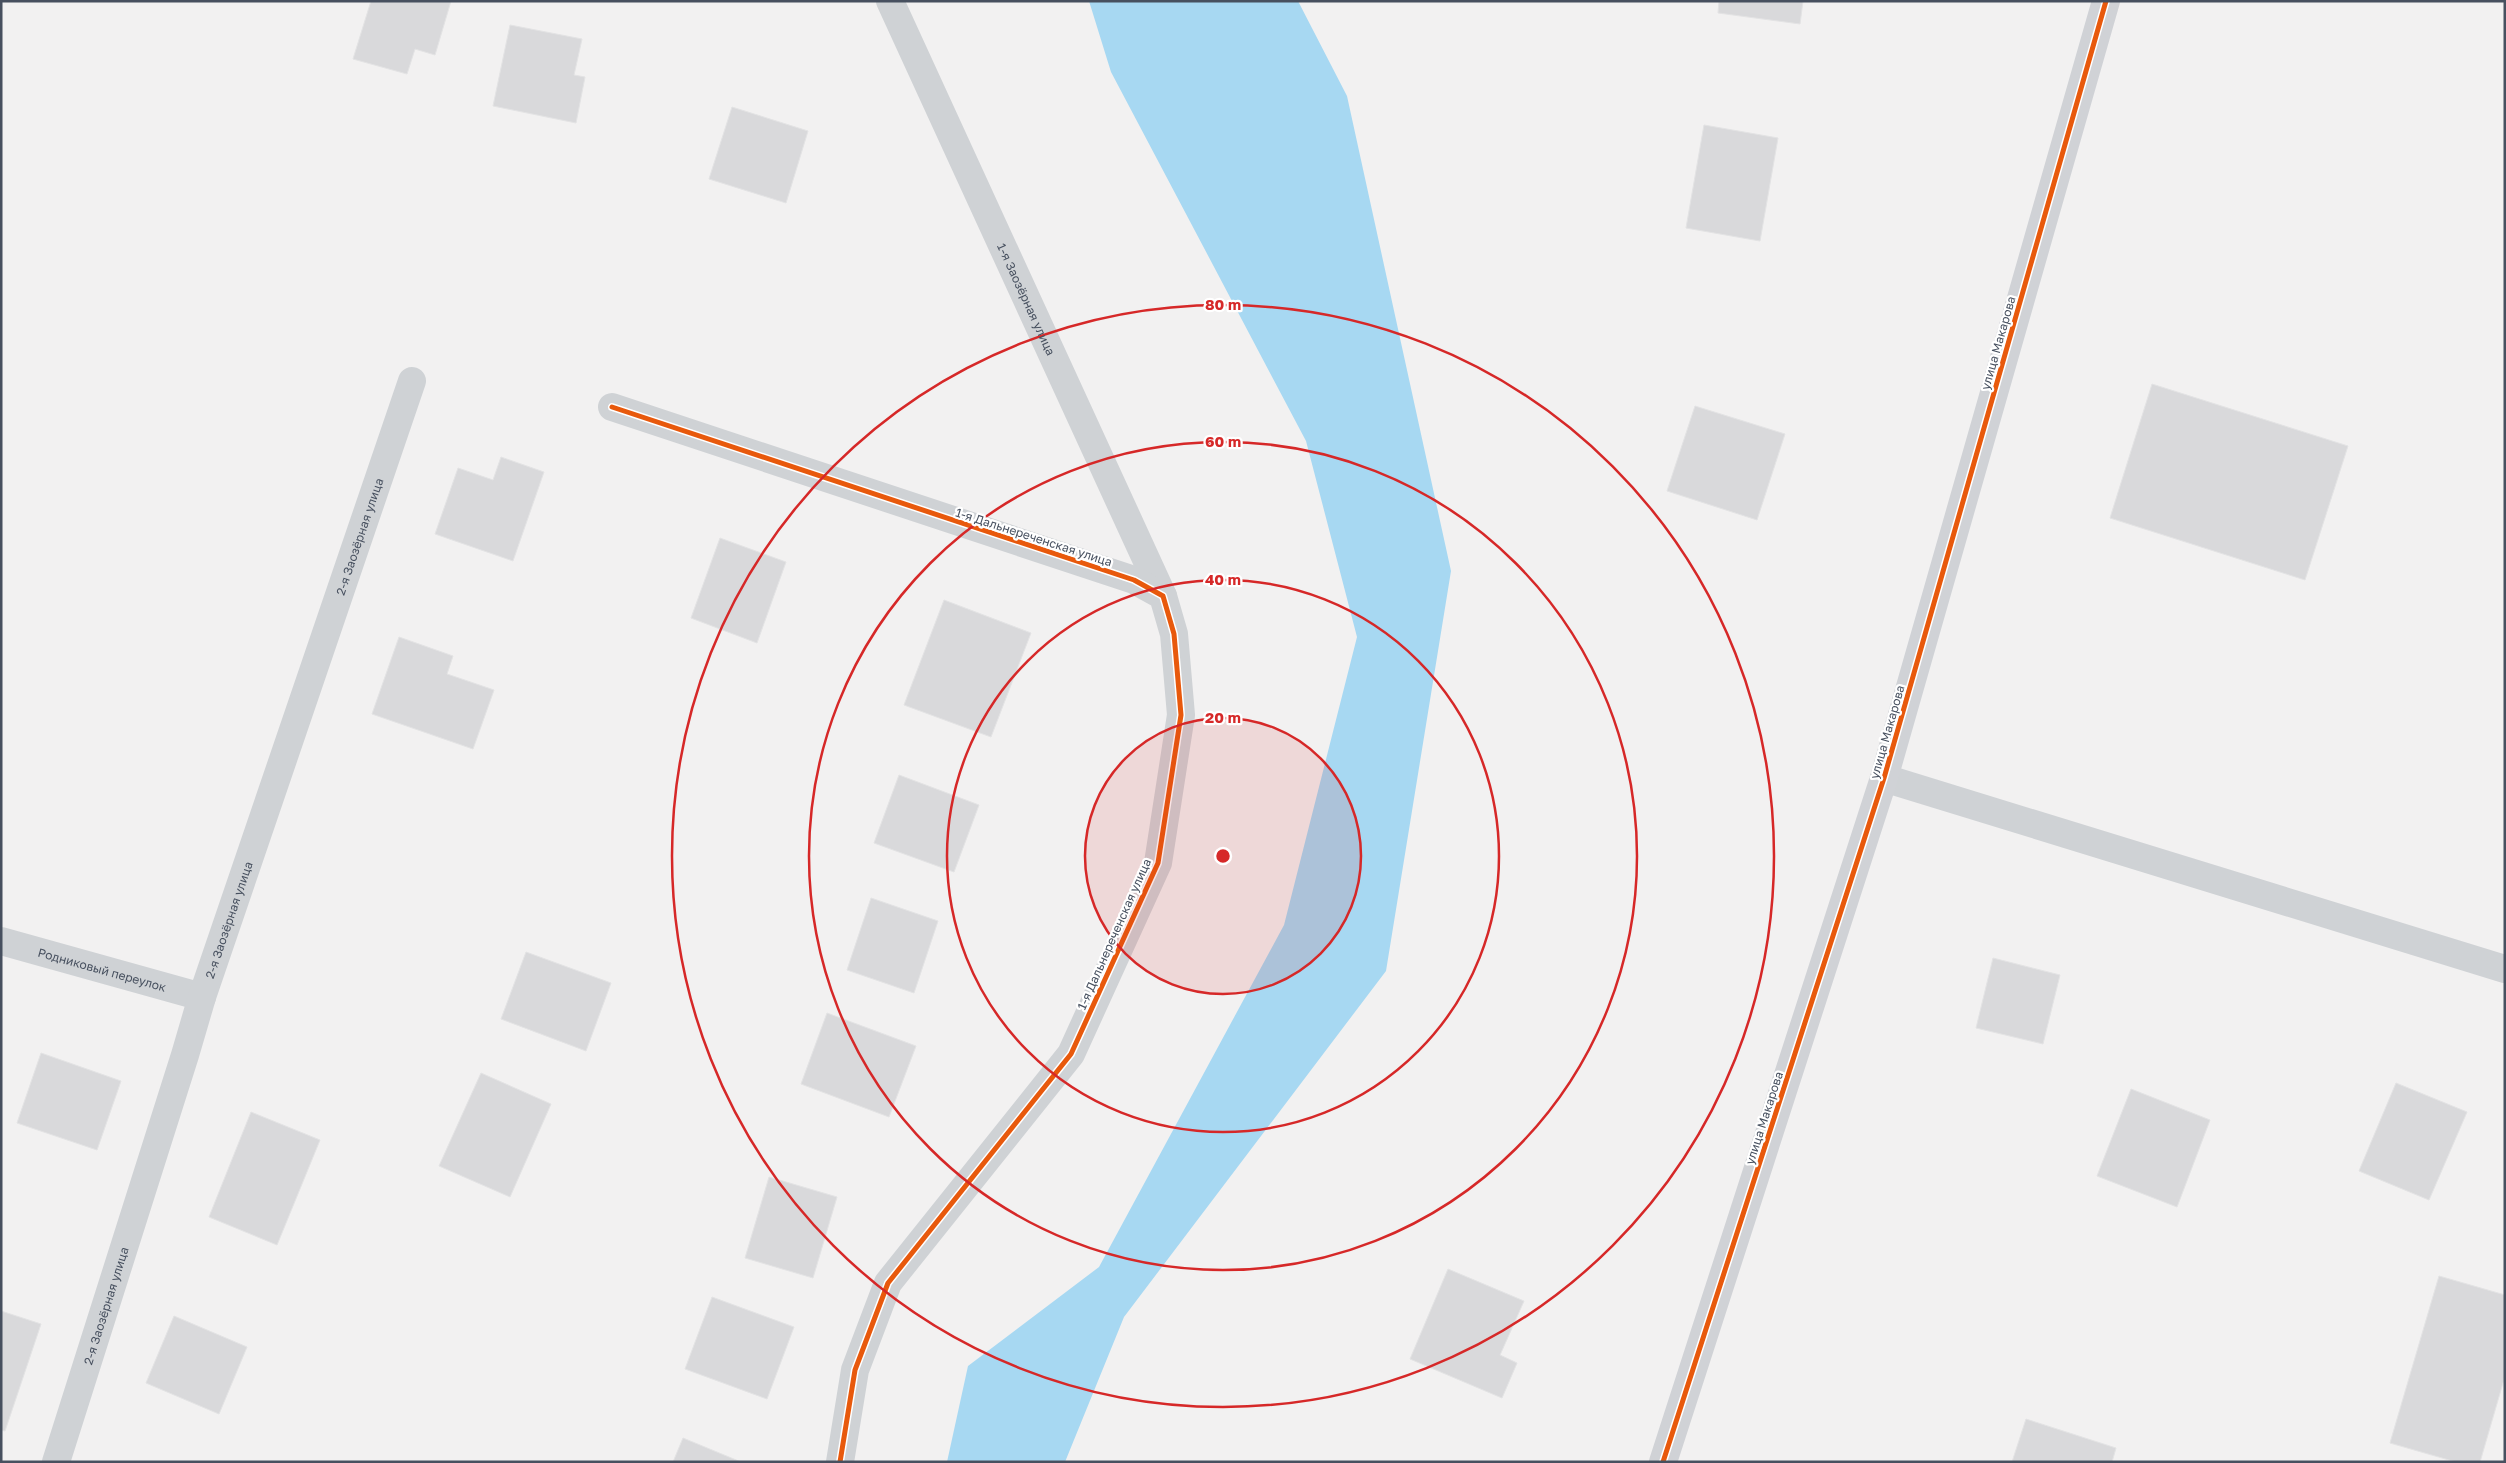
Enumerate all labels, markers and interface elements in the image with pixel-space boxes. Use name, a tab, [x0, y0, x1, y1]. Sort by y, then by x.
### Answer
street label: 1-я Заозёрная улица	[995, 241, 1059, 358]
street label: улица Макарова	[1977, 294, 2019, 392]
text: 80 m	[1205, 295, 1241, 313]
text: 60 m	[1205, 432, 1241, 450]
street label: 2-я Заозёрная улица	[332, 476, 386, 597]
street label: 1-я Дальнереченская улица	[954, 505, 1114, 569]
text: 40 m	[1205, 570, 1241, 588]
street label: улица Макарова	[1866, 683, 1908, 781]
text: 20 m	[1205, 708, 1241, 726]
centre of rings	[1214, 847, 1232, 865]
street label: 1-я Дальнереченская улица	[1074, 856, 1154, 1012]
street label: 2-я Заозёрная улица	[201, 859, 255, 980]
street label: Родниковый переулок	[36, 944, 168, 994]
street label: улица Макарова	[1742, 1070, 1786, 1166]
street label: 2-я Заозёрная улица	[80, 1245, 131, 1367]

